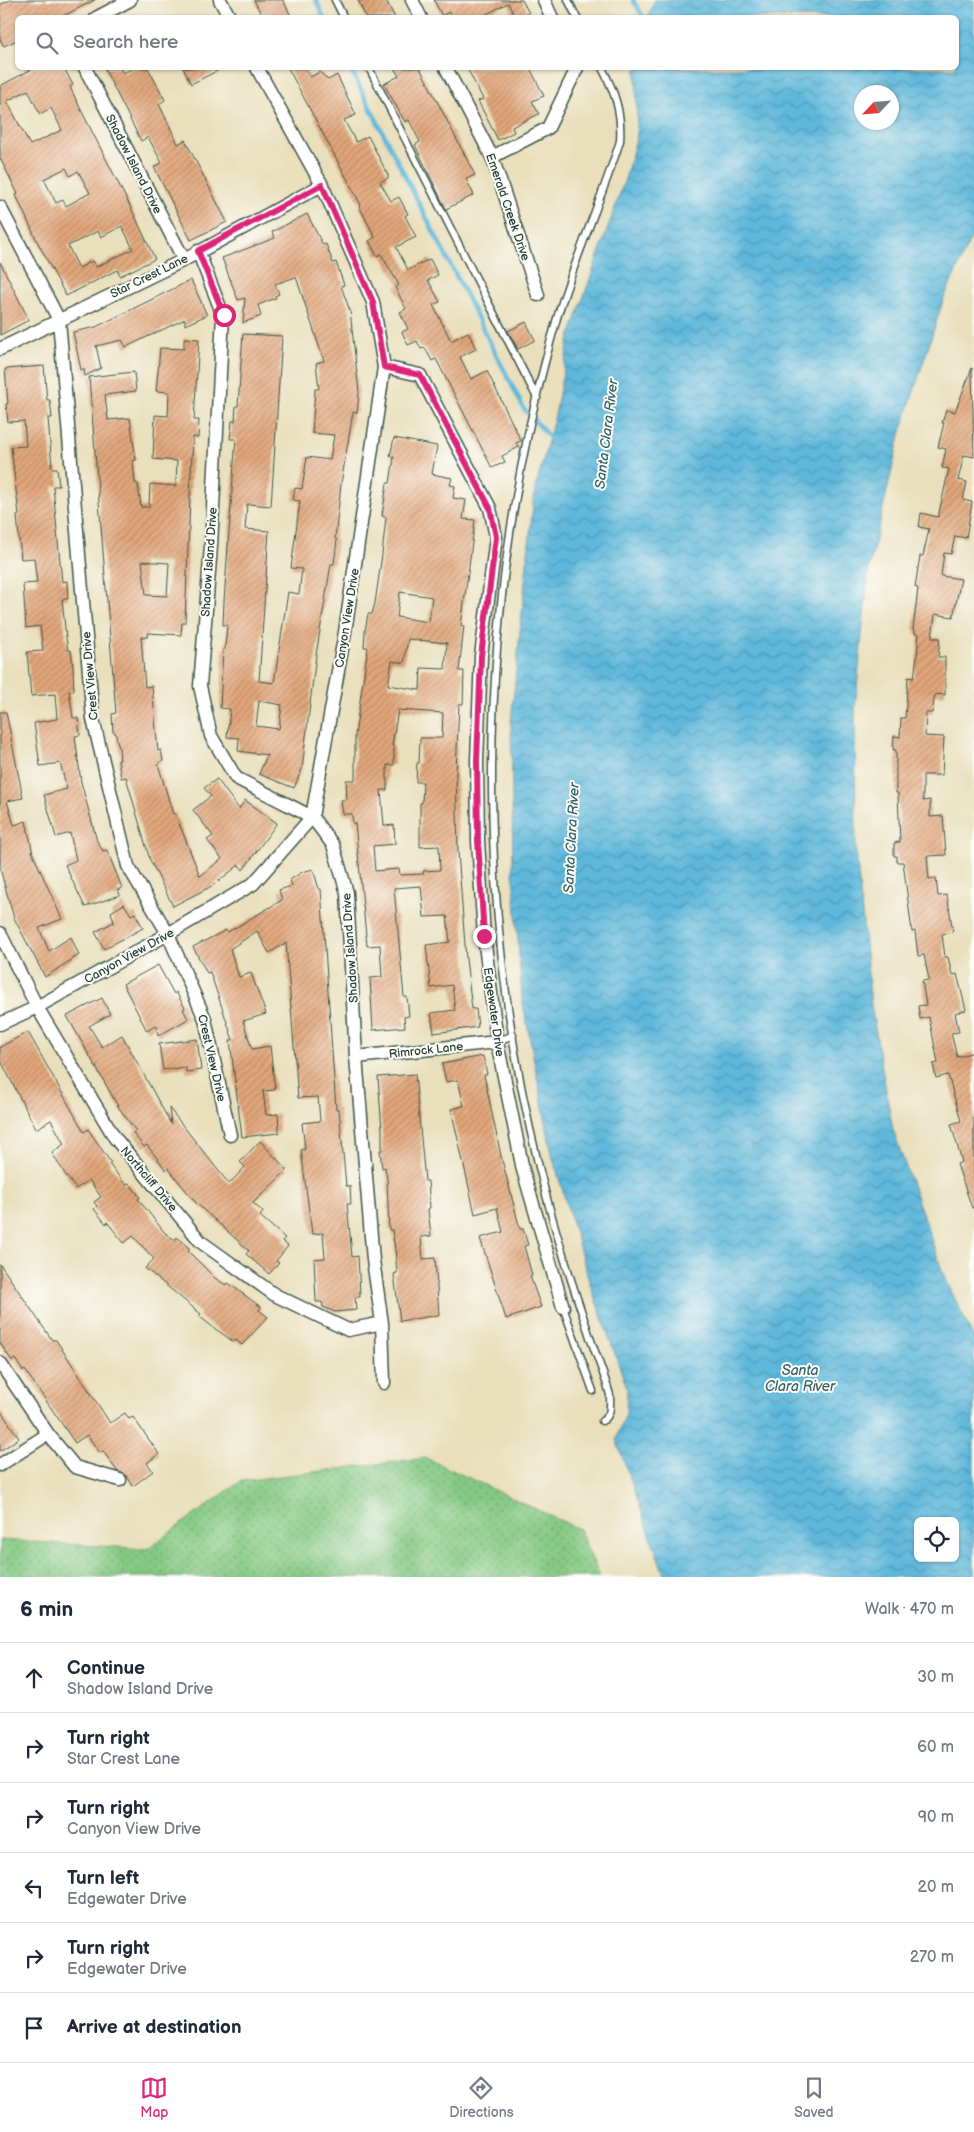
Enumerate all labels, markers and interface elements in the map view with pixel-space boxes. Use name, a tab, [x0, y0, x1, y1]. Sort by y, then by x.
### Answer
search box	[15, 15, 959, 70]
icon: search	[33, 29, 61, 57]
text: Search here	[73, 31, 178, 54]
north arrow	[854, 85, 899, 130]
street label: Shadow Island Drive	[102, 112, 165, 217]
street label: Emerald Creek Drive	[482, 151, 533, 263]
street label: Star Crest Lane	[108, 251, 191, 302]
route start	[213, 304, 236, 327]
water label: Santa Clara River	[591, 377, 622, 490]
street label: Shadow Island Drive	[198, 507, 221, 617]
street label: Canyon View Drive	[332, 567, 363, 669]
street label: Crest View Drive	[79, 631, 102, 721]
water label: Santa Clara River	[560, 781, 583, 894]
street label: Shadow Island Drive	[339, 893, 362, 1003]
route end	[473, 925, 496, 948]
street label: Canyon View Drive	[82, 926, 177, 987]
street label: Edgewater Drive	[480, 967, 507, 1058]
street label: Crest View Drive	[194, 1013, 229, 1103]
street label: Rimrock Lane	[388, 1039, 464, 1062]
street label: Northcliff Drive	[117, 1144, 180, 1215]
water label: Santa Clara River	[765, 1362, 836, 1395]
map controls	[914, 1517, 959, 1562]
button: locate	[914, 1517, 959, 1562]
text: 6 min	[20, 1597, 73, 1622]
text: Walk · 470 m	[865, 1600, 954, 1619]
text: Continue	[67, 1657, 145, 1680]
icon: ahead	[20, 1664, 48, 1692]
text: 30 m	[917, 1668, 954, 1687]
text: Shadow Island Drive	[67, 1680, 213, 1699]
text: Turn right	[67, 1727, 150, 1750]
icon: right	[20, 1734, 48, 1762]
text: 60 m	[917, 1738, 954, 1757]
text: Star Crest Lane	[67, 1750, 180, 1769]
text: Turn right	[67, 1797, 150, 1820]
icon: right	[20, 1804, 48, 1832]
text: 90 m	[918, 1808, 954, 1827]
text: Canyon View Drive	[67, 1820, 201, 1839]
text: Turn left	[67, 1867, 139, 1890]
icon: left	[20, 1874, 48, 1902]
text: 20 m	[918, 1878, 954, 1897]
text: Edgewater Drive	[67, 1890, 187, 1909]
text: Turn right	[67, 1937, 150, 1960]
icon: right	[20, 1944, 48, 1972]
text: 270 m	[910, 1948, 954, 1967]
text: Edgewater Drive	[67, 1960, 187, 1979]
icon: arrive	[20, 2014, 48, 2042]
text: Arrive at destination	[67, 2016, 242, 2039]
tab: Map	[140, 2074, 169, 2121]
tab: Directions	[449, 2074, 514, 2121]
tab: Saved	[794, 2074, 834, 2121]

